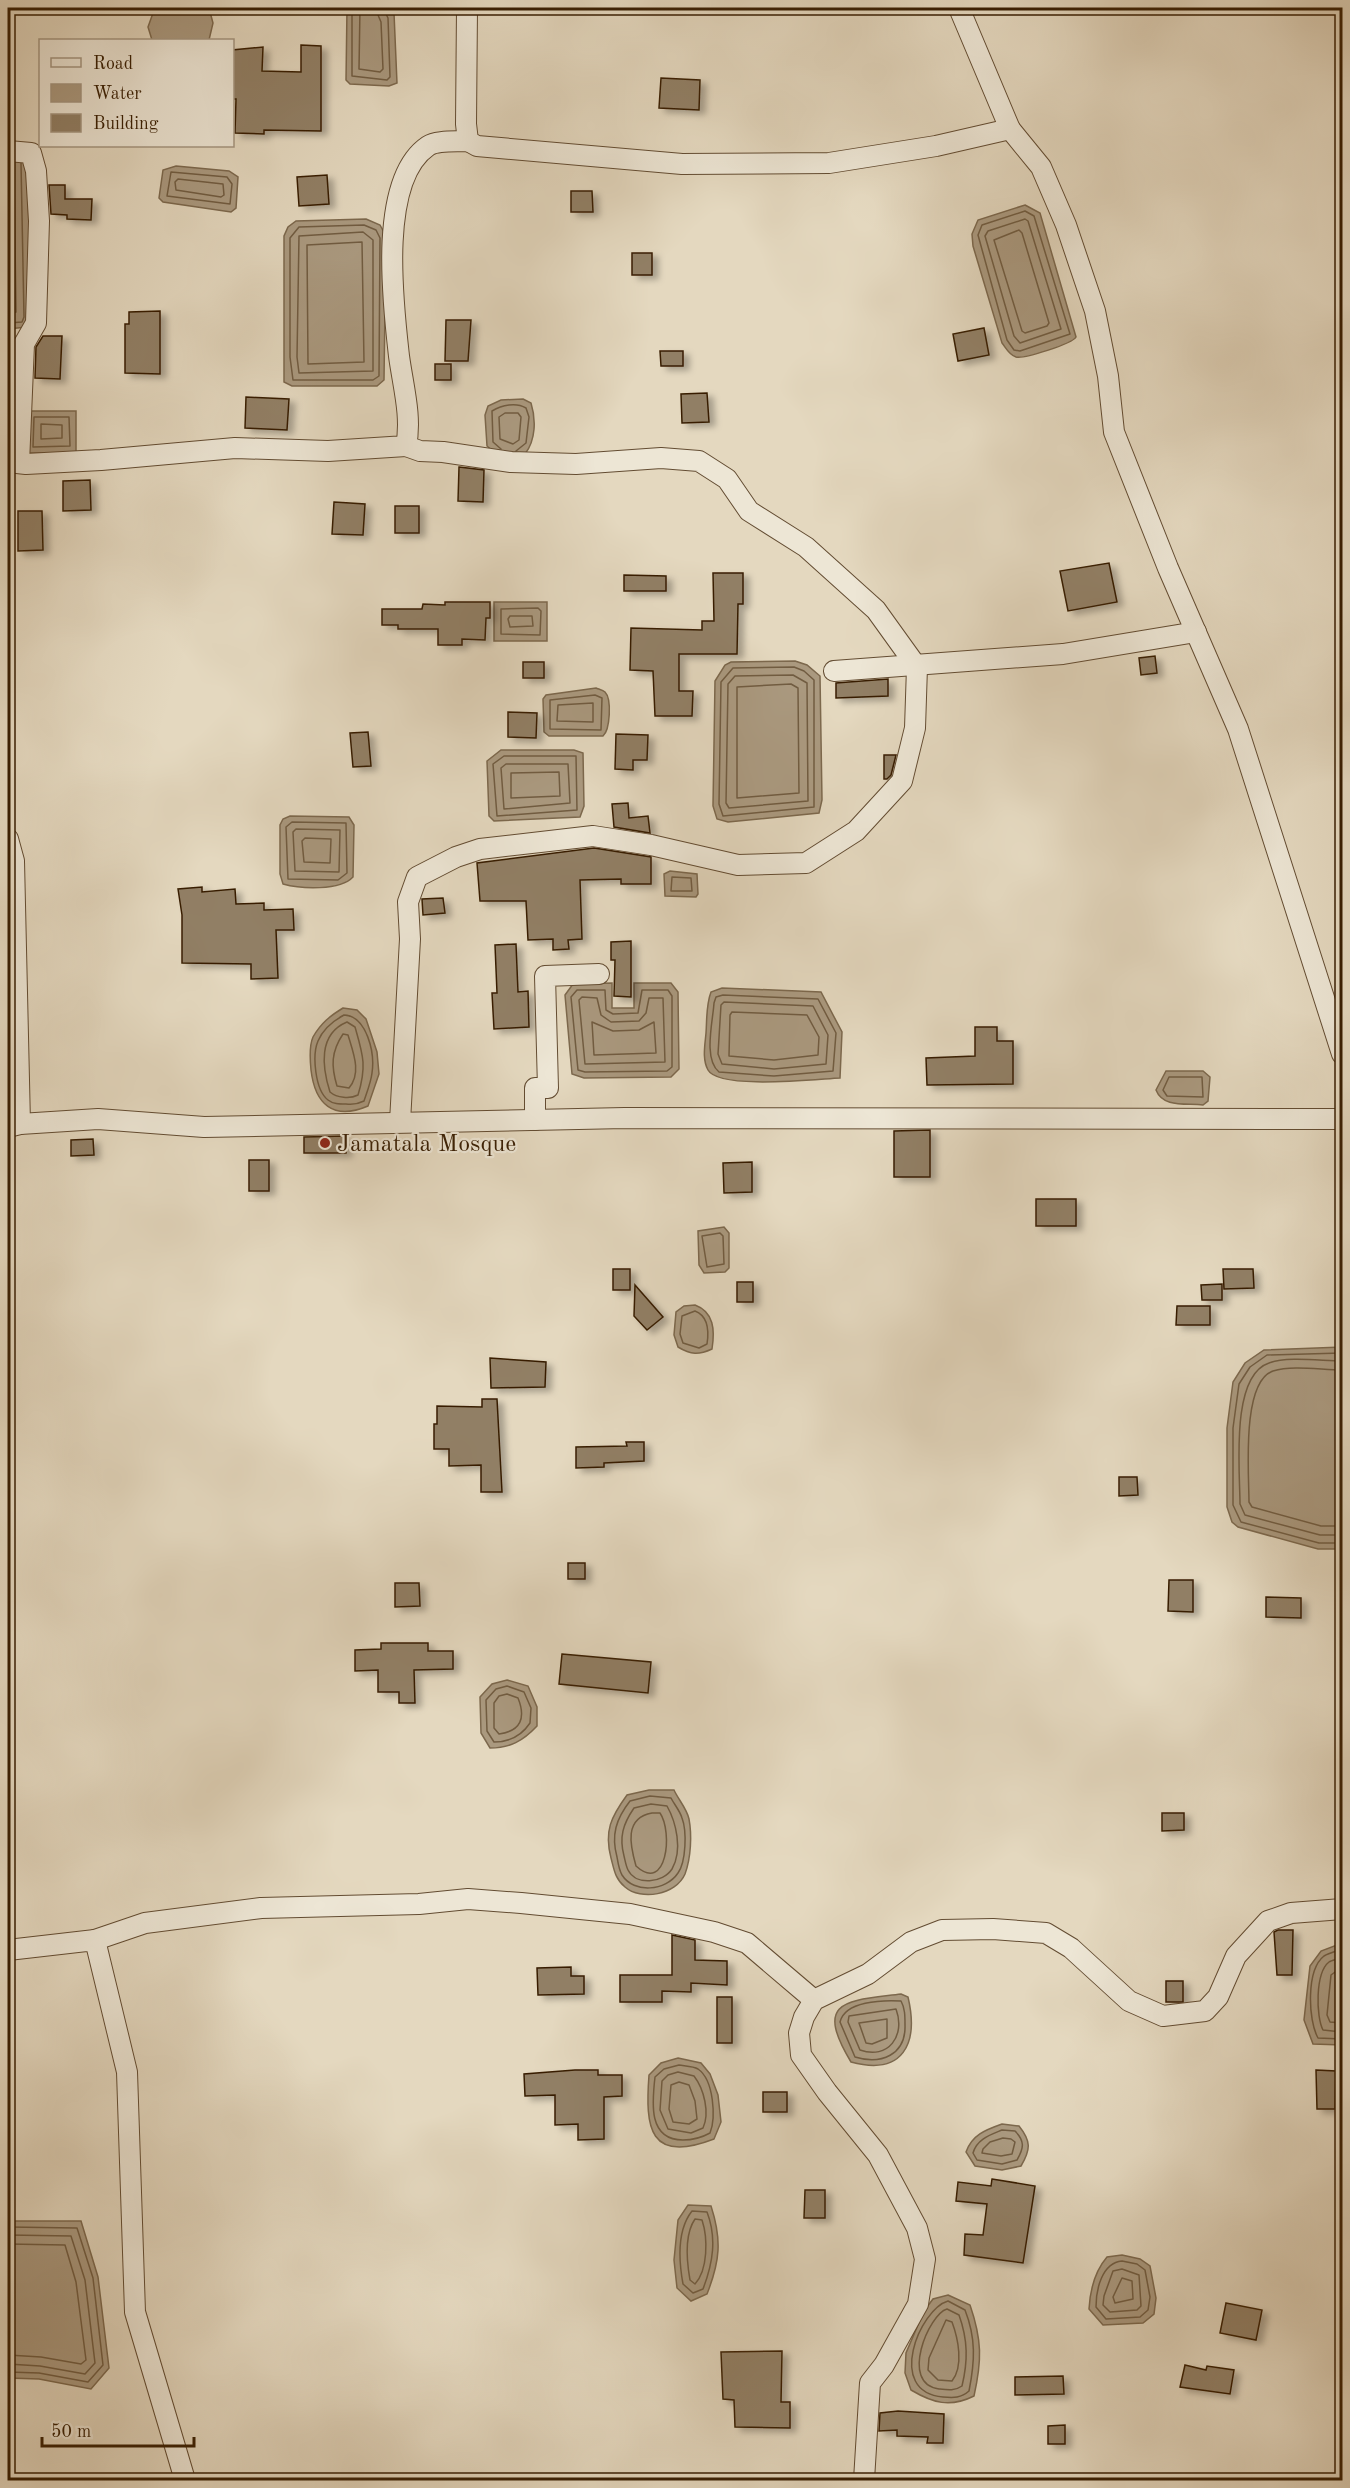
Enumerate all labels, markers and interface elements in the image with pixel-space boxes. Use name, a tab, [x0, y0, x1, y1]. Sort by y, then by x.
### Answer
legend	[39, 39, 234, 147]
text: Road	[93, 55, 133, 73]
text: Water	[93, 85, 142, 103]
text: Building	[93, 115, 159, 133]
place label: Jamatala Mosque	[337, 1133, 516, 1157]
marker: Jamatala Mosque	[318, 1136, 332, 1150]
scale bar	[42, 2410, 194, 2448]
text: 50 m	[51, 2423, 91, 2441]

